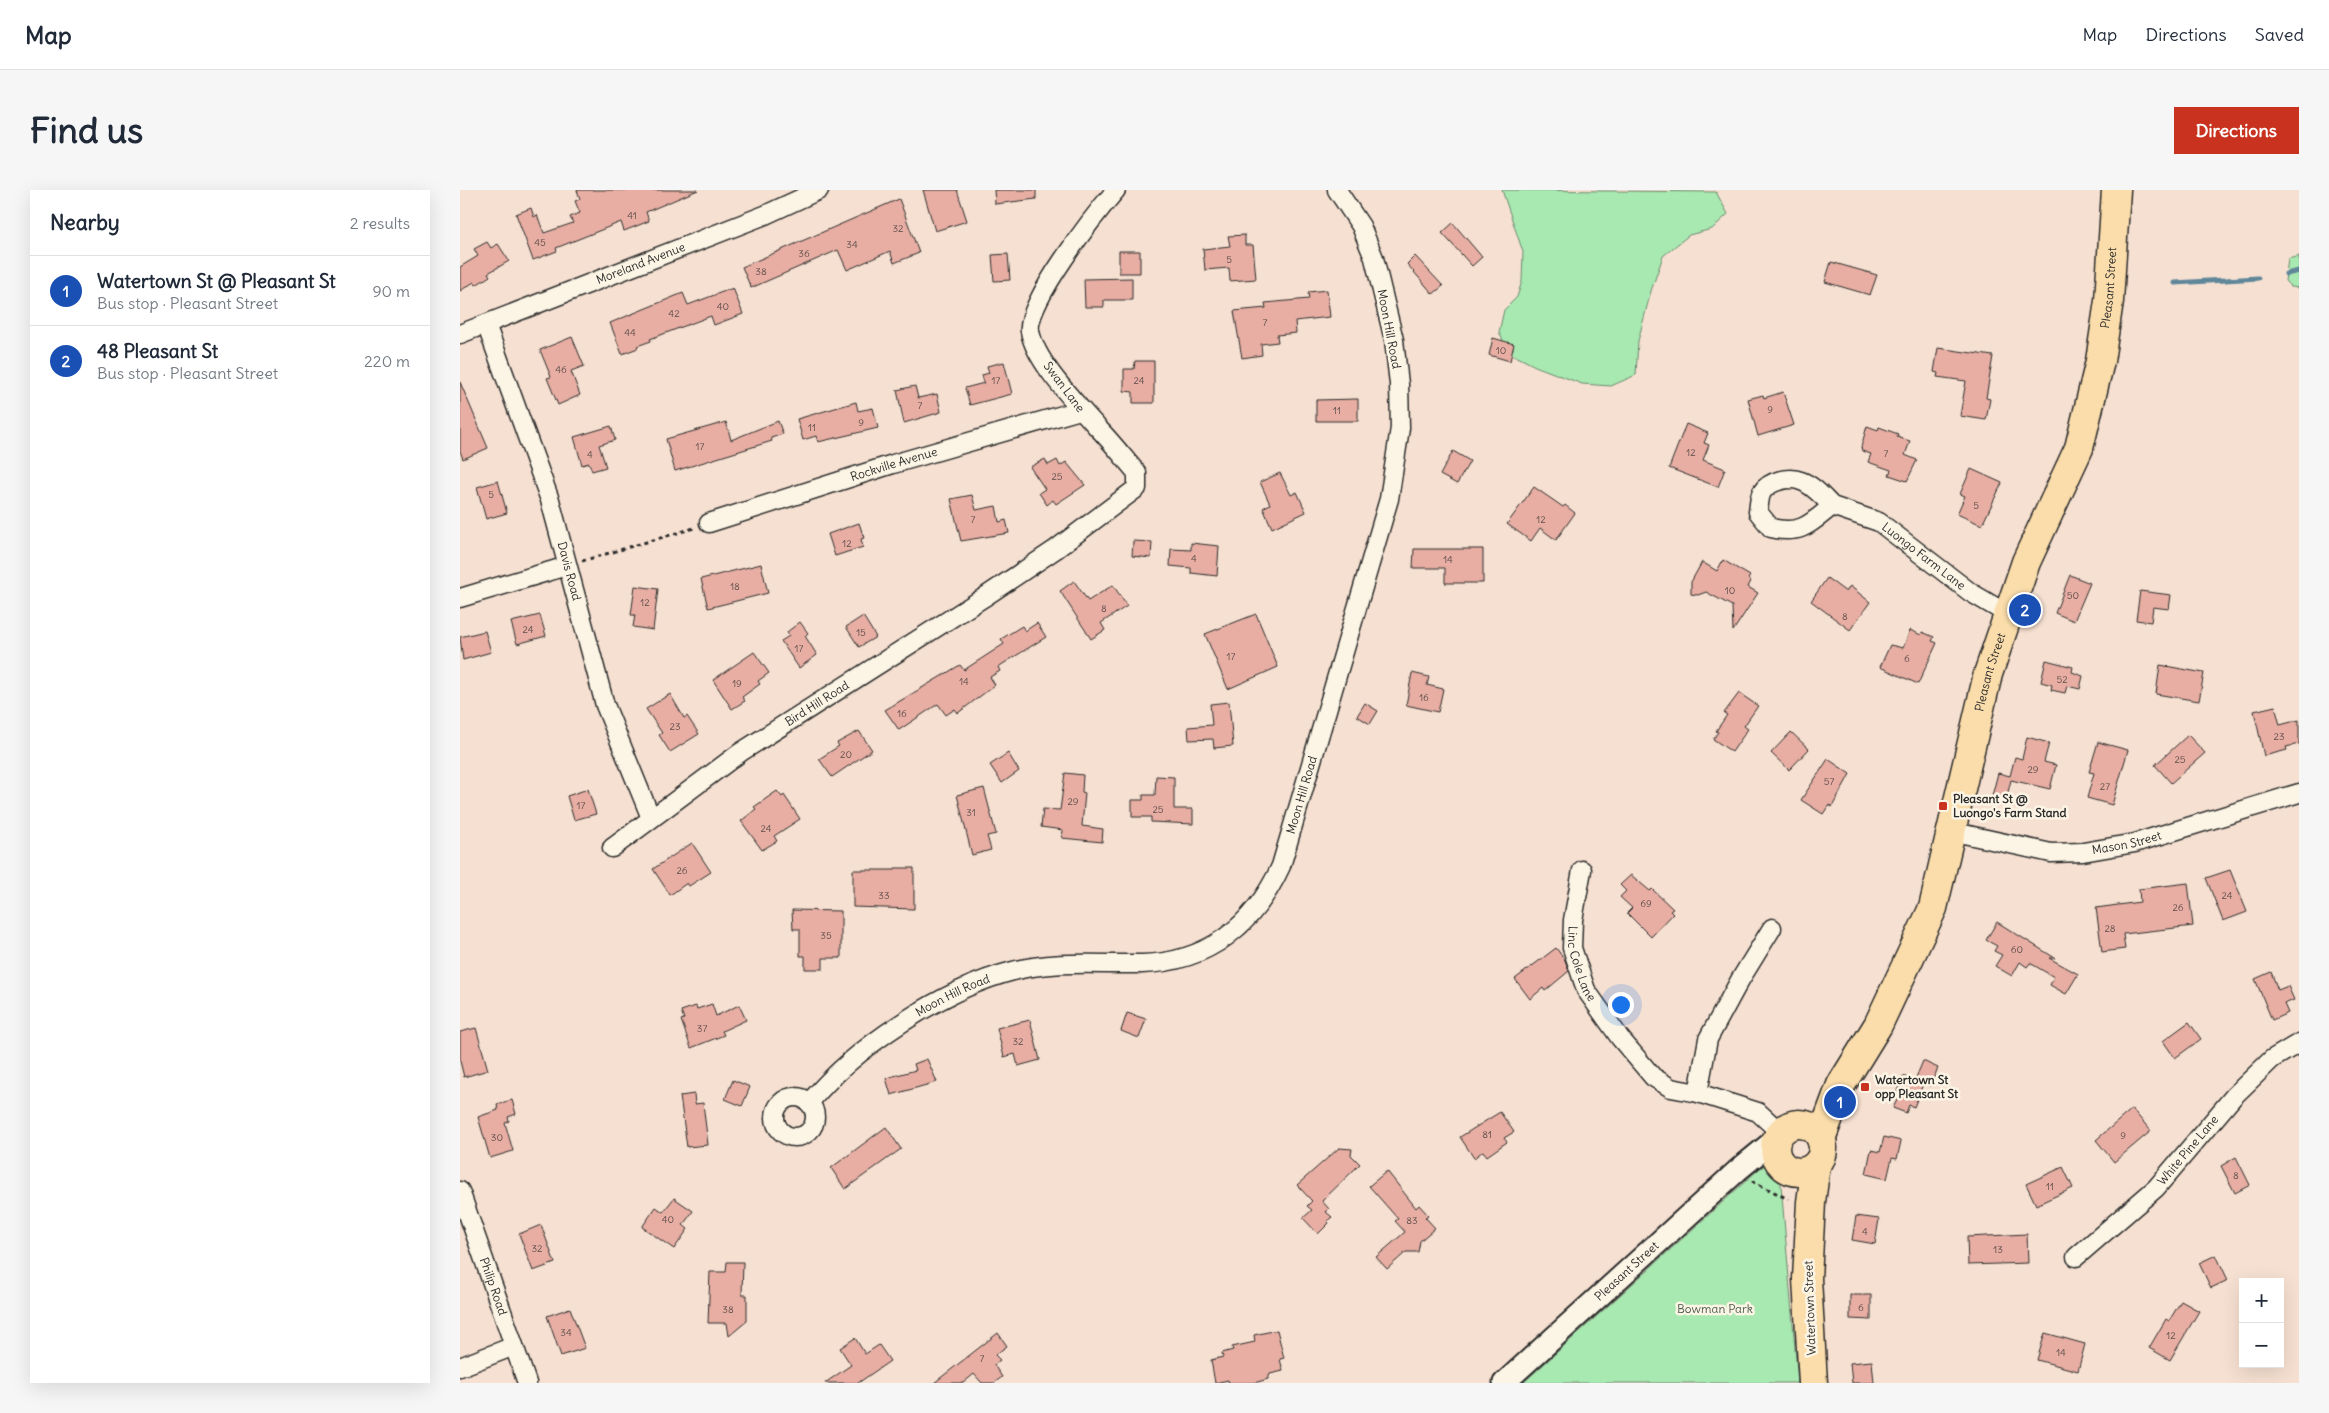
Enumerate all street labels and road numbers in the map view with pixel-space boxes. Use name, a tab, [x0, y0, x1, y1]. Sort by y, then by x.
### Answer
street label: Moreland Avenue	[594, 239, 687, 287]
street label: Pleasant Street	[2097, 247, 2119, 329]
street label: Moon Hill Road	[1374, 288, 1405, 370]
street label: Swan Lane	[1041, 358, 1088, 415]
street label: Rockville Avenue	[848, 444, 939, 484]
street label: Luongo Farm Lane	[1879, 519, 1969, 593]
street label: Davis Road	[555, 540, 585, 602]
street label: Pleasant Street	[1971, 631, 2008, 713]
street label: Bird Hill Road	[782, 677, 852, 729]
street label: Moon Hill Road	[1283, 754, 1320, 836]
street label: Mason Street	[2091, 827, 2163, 857]
street label: Linc Cole Lane	[1565, 926, 1600, 1004]
street label: Moon Hill Road	[913, 971, 992, 1020]
street label: White Pine Lane	[2154, 1112, 2221, 1188]
street label: Pleasant Street	[1591, 1238, 1662, 1304]
street label: Philip Road	[477, 1255, 511, 1317]
street label: Watertown Street	[1800, 1260, 1819, 1356]

